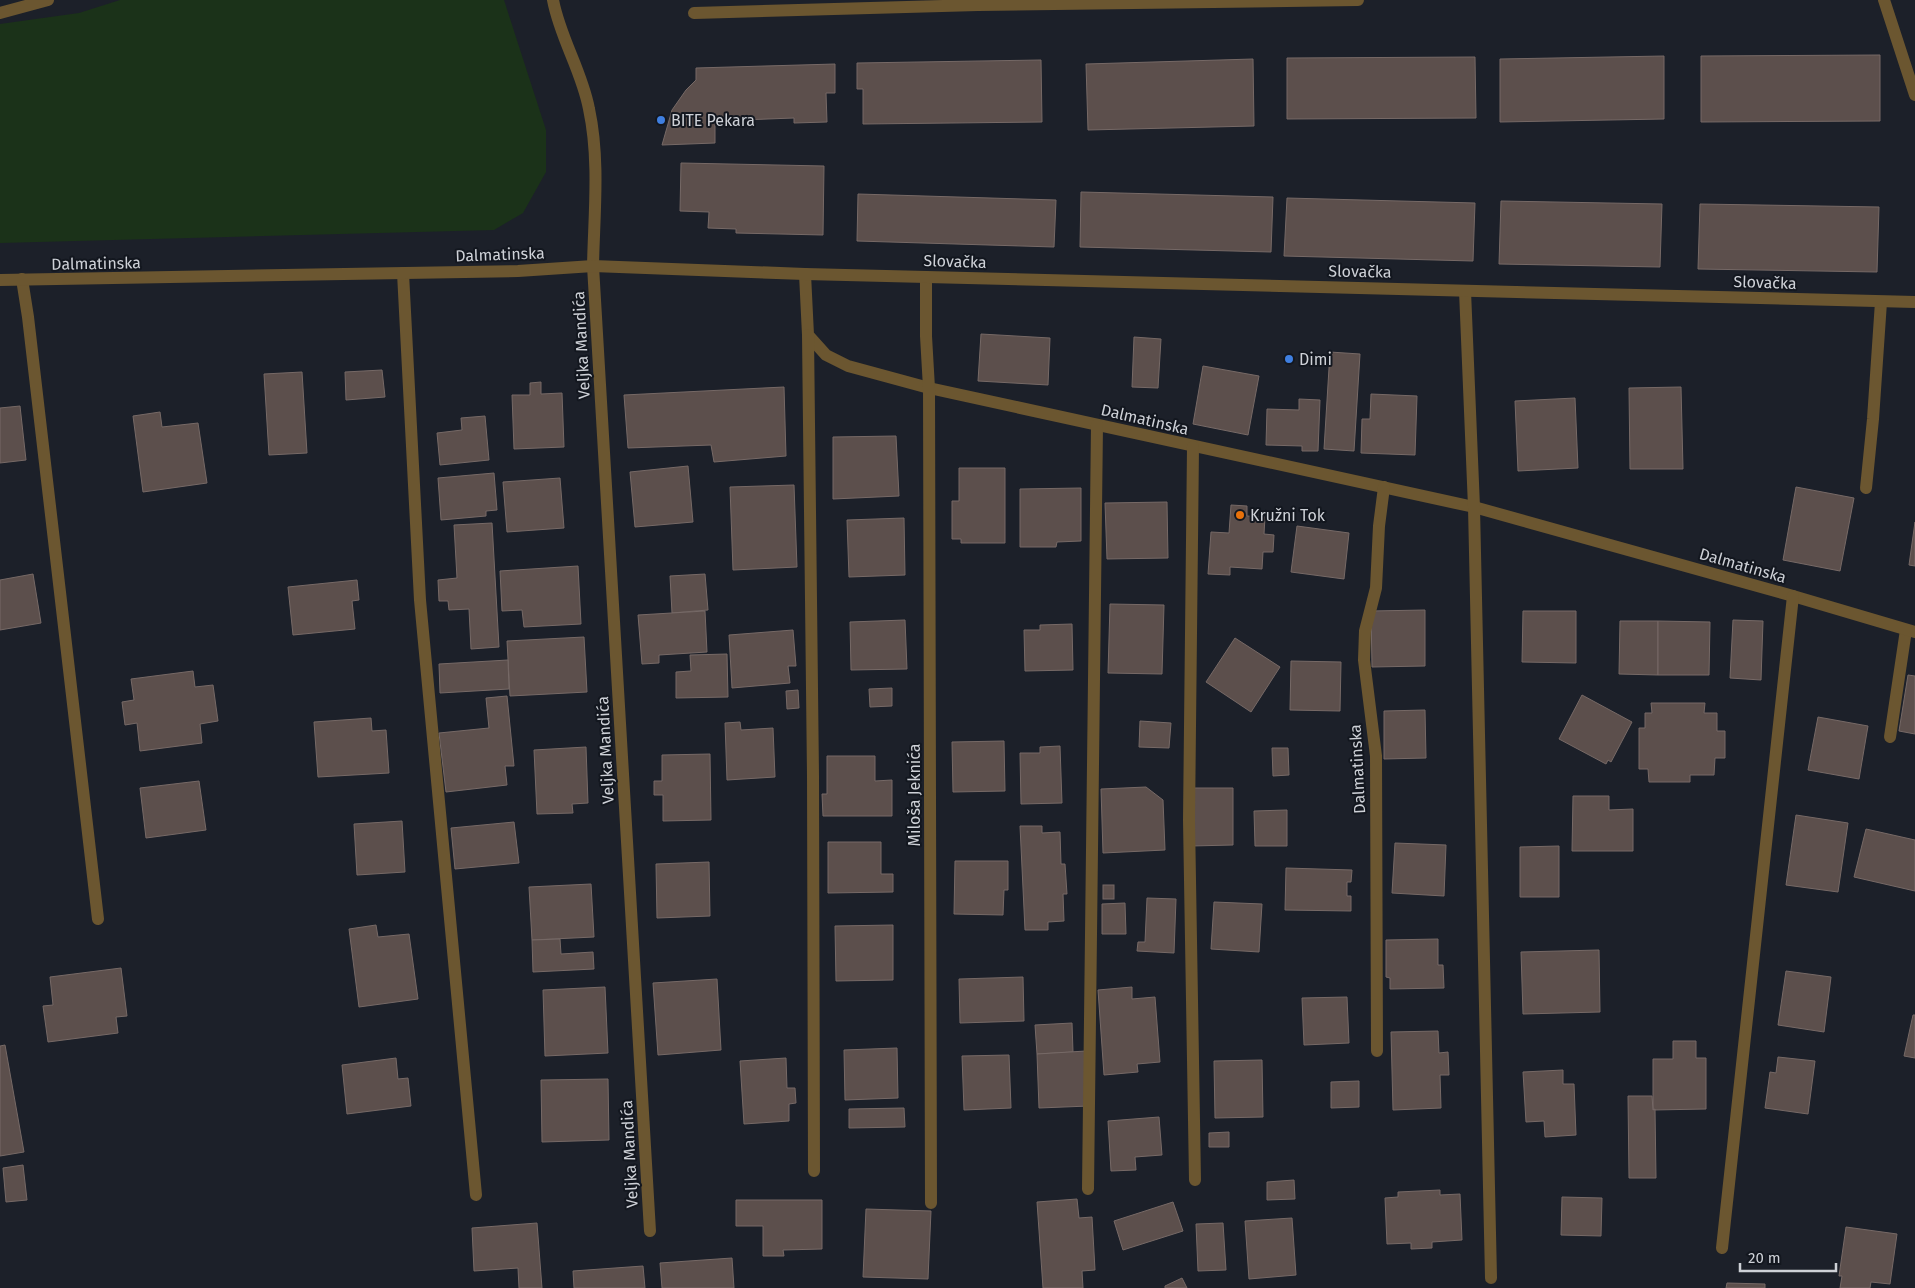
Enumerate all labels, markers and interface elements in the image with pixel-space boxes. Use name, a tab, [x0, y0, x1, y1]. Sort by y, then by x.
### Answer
place label: BITE Pekara	[671, 111, 755, 130]
marker: BITE Pekara	[655, 114, 667, 126]
street label: Dalmatinska	[455, 243, 545, 266]
street label: Slovačka	[923, 251, 987, 272]
street label: Dalmatinska	[51, 253, 141, 274]
street label: Slovačka	[1328, 261, 1392, 282]
street label: Slovačka	[1733, 272, 1797, 293]
street label: Veljka Mandića	[569, 291, 594, 399]
place label: Dimi	[1299, 350, 1332, 369]
marker: Dimi	[1283, 353, 1295, 365]
street label: Dalmatinska	[1099, 400, 1191, 439]
place label: Kružni Tok	[1250, 506, 1326, 525]
marker: Kružni Tok	[1234, 509, 1246, 521]
street label: Dalmatinska	[1697, 544, 1789, 587]
street label: Veljka Mandića	[593, 696, 618, 804]
street label: Dalmatinska	[1346, 724, 1369, 814]
street label: Miloša Jeknića	[905, 743, 924, 847]
street label: Veljka Mandića	[617, 1100, 642, 1208]
scale bar	[1740, 1240, 1836, 1272]
text: 20 m	[1748, 1249, 1781, 1267]

